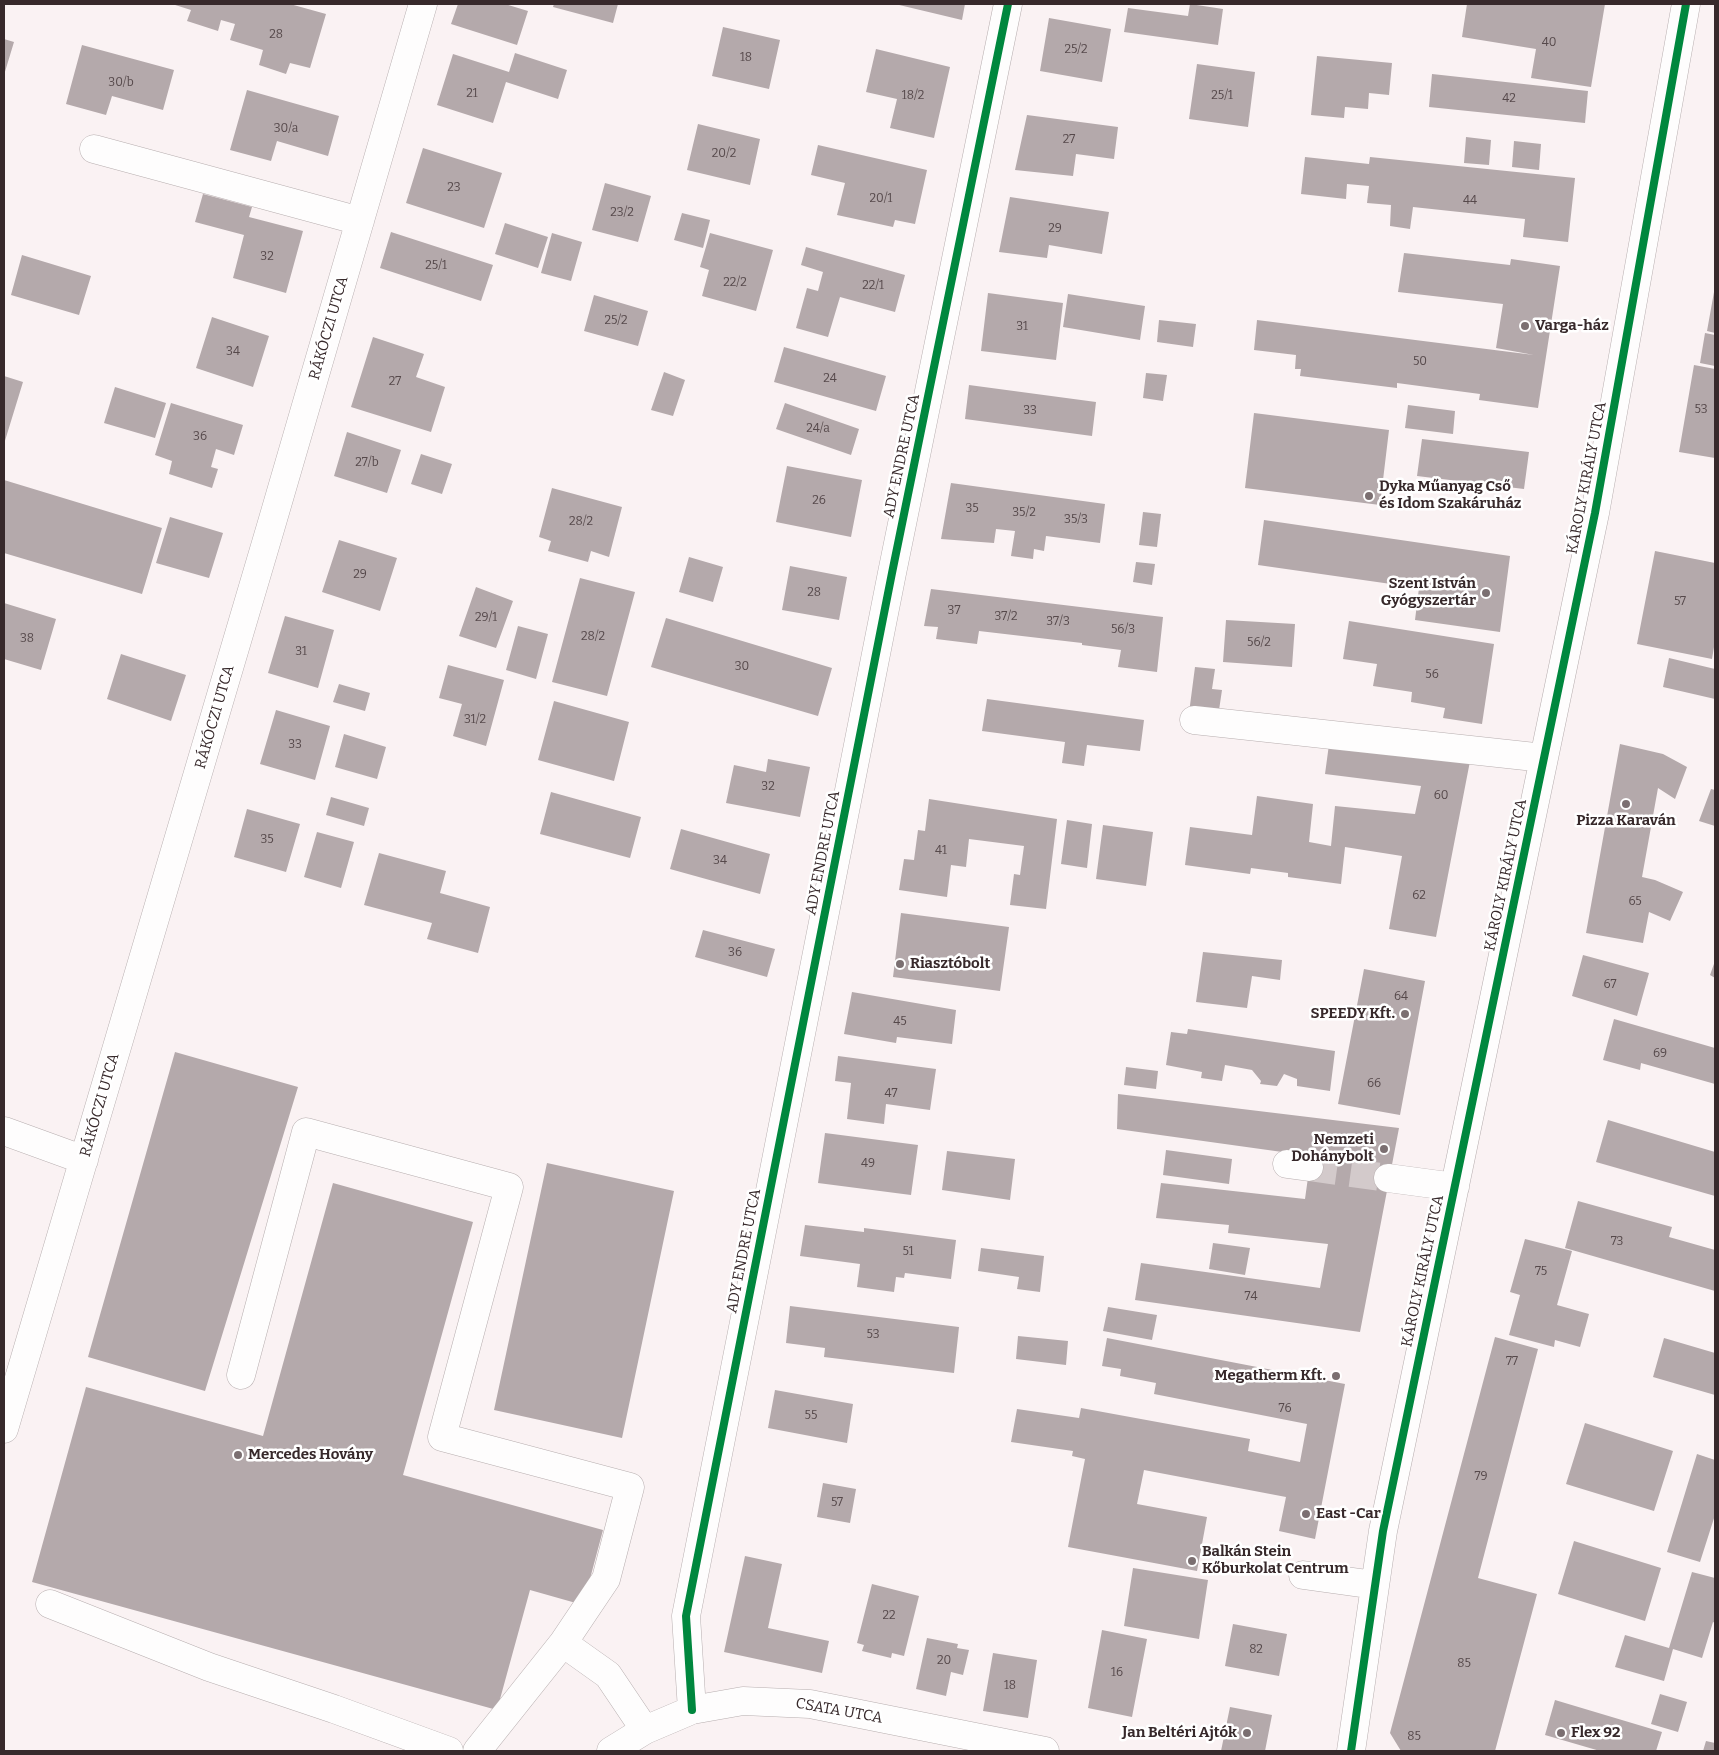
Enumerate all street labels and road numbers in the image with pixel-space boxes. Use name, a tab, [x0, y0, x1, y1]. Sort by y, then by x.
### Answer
street label: RÁKÓCZI UTCA	[306, 274, 352, 382]
street label: ADY ENDRE UTCA	[880, 392, 924, 520]
street label: KÁROLY KIRÁLY UTCA	[1563, 400, 1611, 556]
street label: RÁKÓCZI UTCA	[192, 663, 238, 771]
street label: ADY ENDRE UTCA	[802, 789, 844, 917]
street label: KÁROLY KIRÁLY UTCA	[1481, 797, 1531, 953]
street label: RÁKÓCZI UTCA	[77, 1051, 123, 1159]
street label: ADY ENDRE UTCA	[723, 1187, 765, 1315]
street label: KÁROLY KIRÁLY UTCA	[1398, 1193, 1448, 1349]
street label: CSATA UTCA	[794, 1694, 884, 1728]

